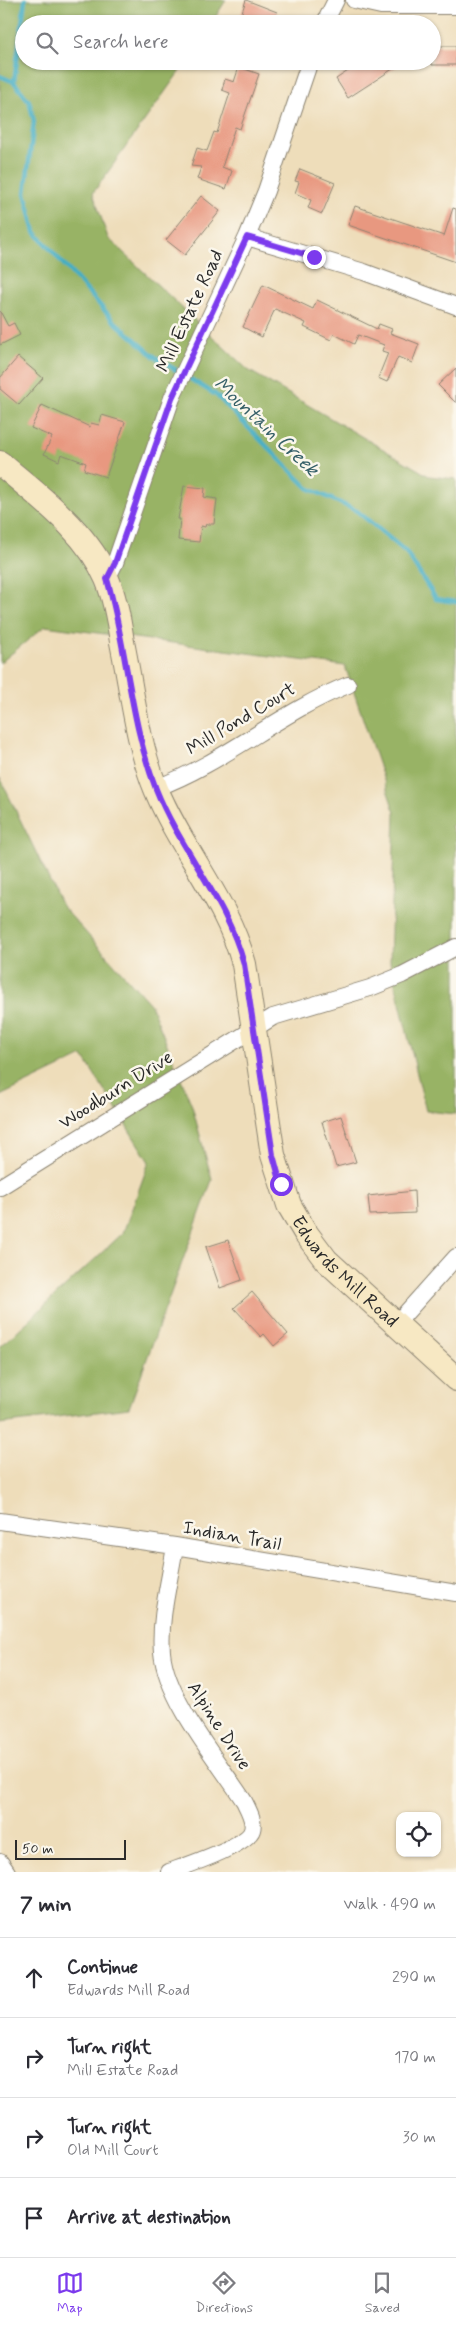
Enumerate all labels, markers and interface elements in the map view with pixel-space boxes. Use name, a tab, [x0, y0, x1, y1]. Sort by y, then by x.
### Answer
search box	[15, 15, 441, 70]
icon: search	[33, 29, 61, 57]
text: Search here	[73, 30, 169, 55]
street label: Mill Estate Road	[151, 246, 229, 376]
route end	[303, 246, 326, 269]
water label: Mountain Creek	[208, 371, 326, 484]
street label: Mill Pond Court	[182, 677, 300, 761]
street label: Woodburn Drive	[54, 1045, 178, 1135]
route start	[270, 1173, 293, 1196]
street label: Edwards Mill Road	[286, 1211, 404, 1333]
street label: Indian Trail	[181, 1515, 283, 1557]
street label: Alpine Drive	[181, 1677, 257, 1775]
map controls	[396, 1812, 441, 1857]
button: locate	[396, 1812, 441, 1857]
scale bar	[15, 1837, 126, 1860]
text: 50 m	[22, 1840, 53, 1858]
text: 7 min	[20, 1891, 72, 1919]
text: Walk · 490 m	[344, 1894, 436, 1915]
text: Continue	[67, 1955, 138, 1980]
icon: ahead	[20, 1964, 48, 1992]
text: 290 m	[392, 1967, 436, 1988]
text: Edwards Mill Road	[67, 1980, 190, 2001]
text: Turn right	[67, 2035, 151, 2060]
icon: right	[20, 2044, 48, 2072]
text: 170 m	[394, 2047, 436, 2068]
text: Mill Estate Road	[67, 2060, 178, 2081]
text: Turn right	[67, 2115, 151, 2140]
icon: right	[20, 2124, 48, 2152]
text: 30 m	[403, 2127, 436, 2148]
text: Old Mill Court	[67, 2140, 158, 2161]
icon: arrive	[20, 2204, 48, 2232]
text: Arrive at destination	[67, 2205, 231, 2230]
tab: Map	[56, 2269, 84, 2317]
tab: Directions	[196, 2269, 253, 2317]
tab: Saved	[365, 2269, 400, 2317]

